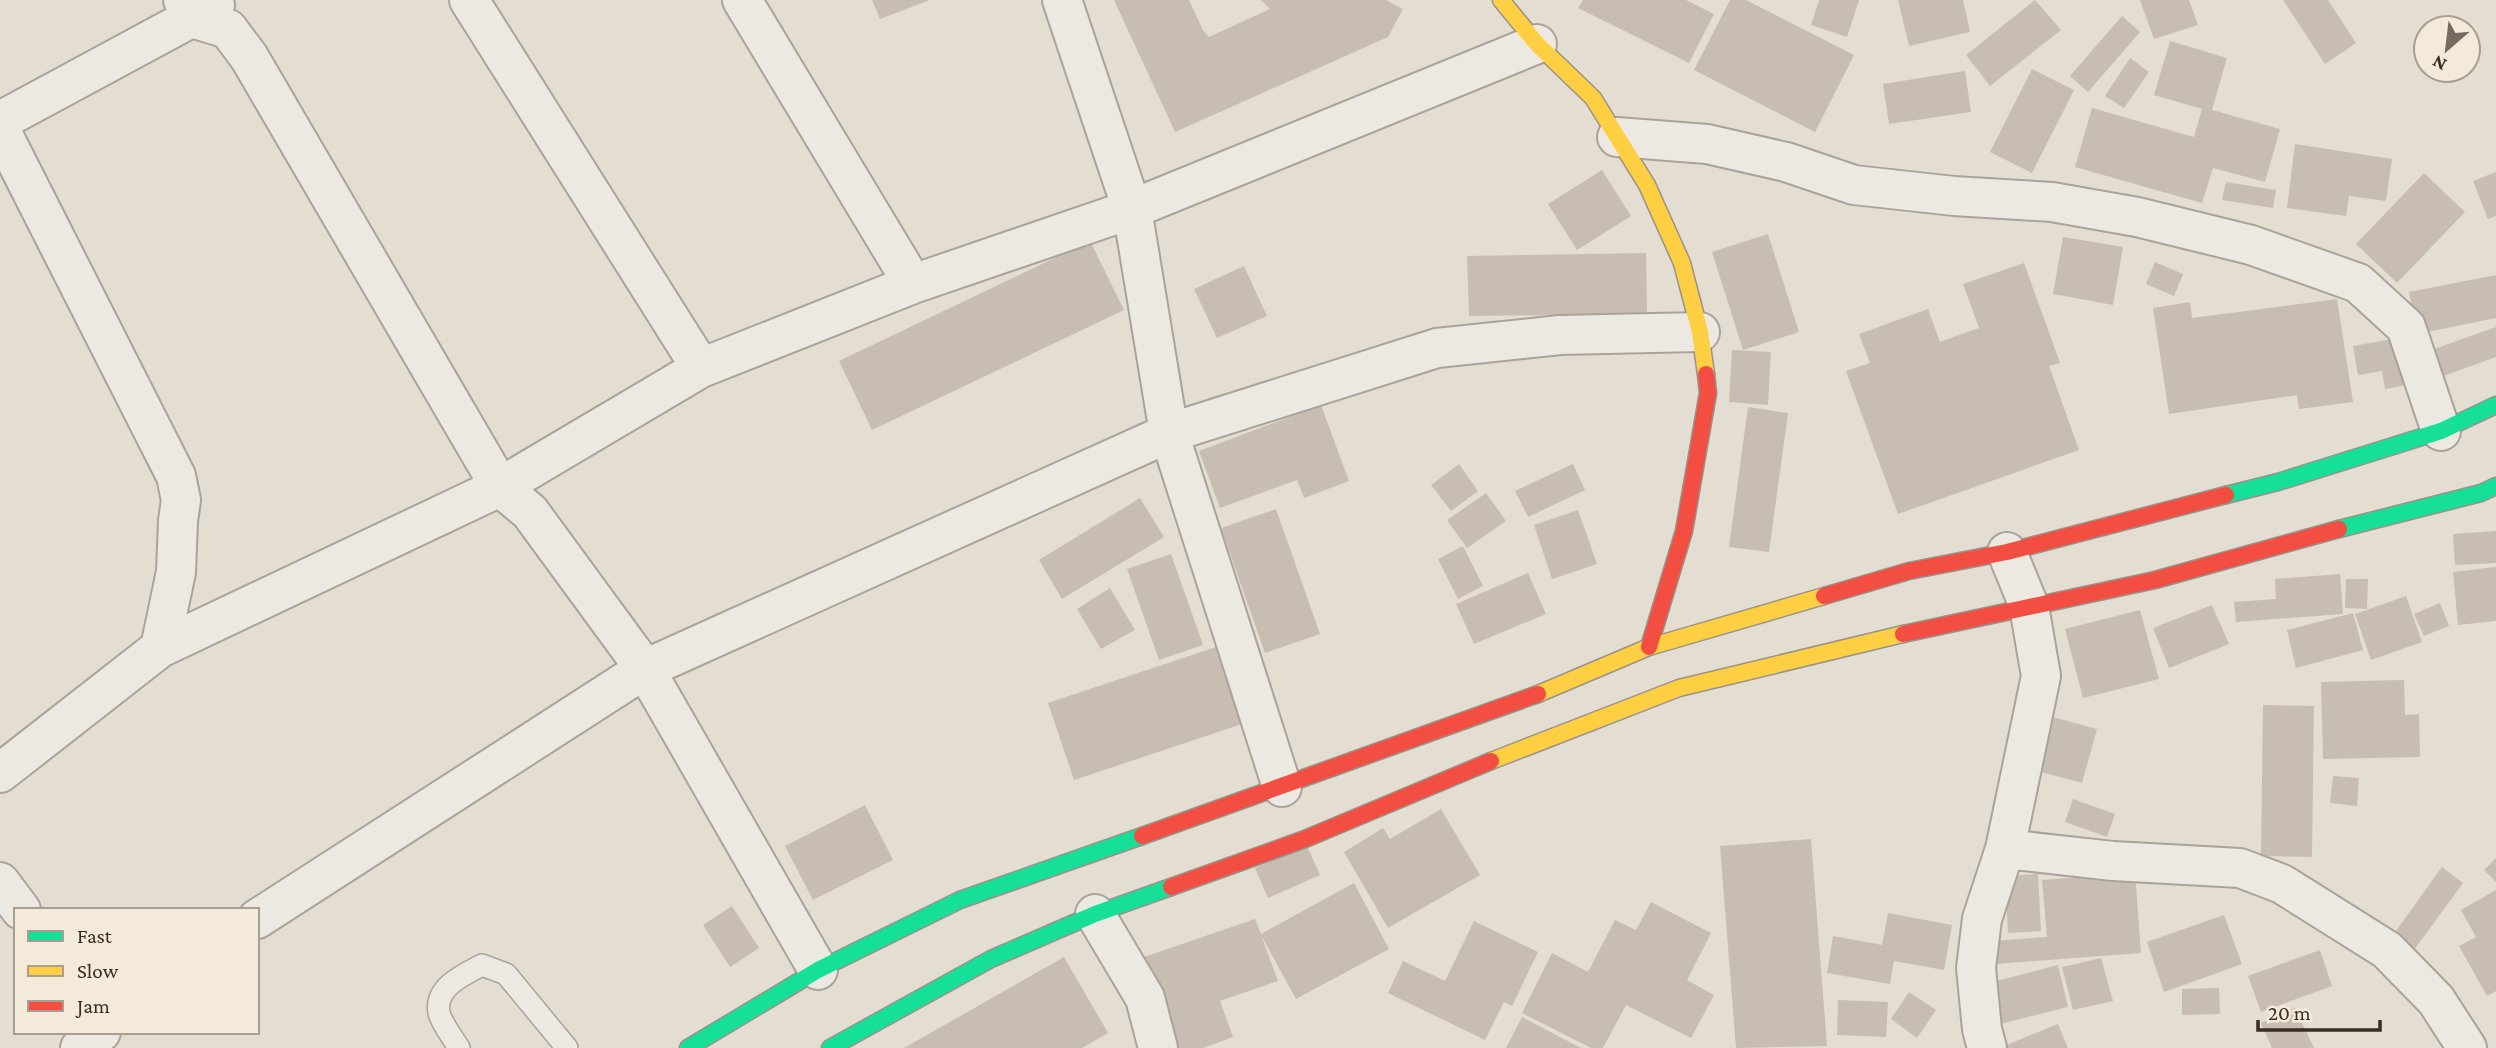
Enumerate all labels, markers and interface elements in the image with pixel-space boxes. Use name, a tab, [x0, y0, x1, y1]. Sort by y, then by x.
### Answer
north arrow	[2412, 14, 2482, 84]
text: N	[2429, 51, 2450, 76]
legend	[14, 908, 259, 1034]
text: Fast	[77, 924, 113, 948]
text: Slow	[77, 959, 119, 983]
scale bar	[2258, 988, 2380, 1032]
text: Jam	[75, 994, 110, 1018]
text: 20 m	[2268, 1001, 2311, 1025]

